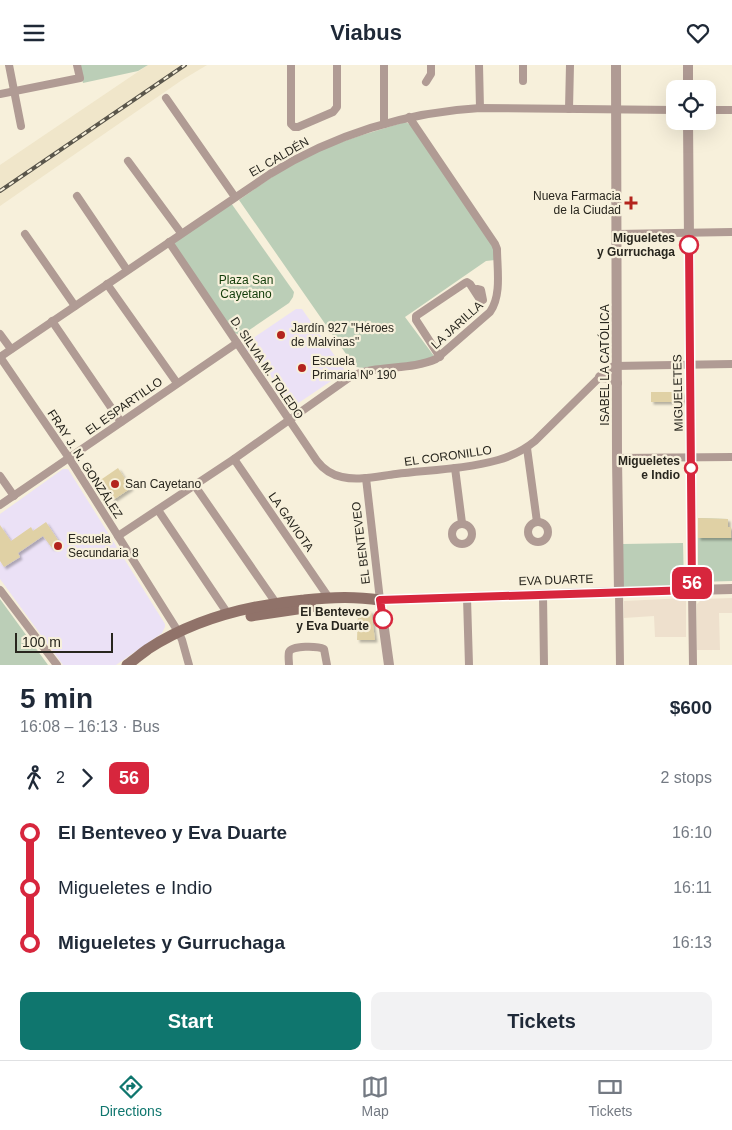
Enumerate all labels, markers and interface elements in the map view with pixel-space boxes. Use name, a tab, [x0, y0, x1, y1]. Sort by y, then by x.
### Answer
icon: menu	[20, 19, 48, 47]
icon: heart	[684, 19, 712, 47]
text: Viabus	[330, 20, 402, 45]
map controls	[666, 80, 716, 130]
button: locate	[666, 80, 716, 130]
street label: EL CALDÉN	[246, 134, 311, 180]
place label: Nueva Farmacia de la Ciudad	[533, 189, 621, 217]
marker: Nueva Farmacia de la Ciudad	[625, 197, 637, 209]
place label: Migueletes y Gurruchaga	[597, 231, 675, 259]
marker: Migueletes y Gurruchaga	[679, 235, 699, 255]
park label: Plaza San Cayetano	[219, 273, 273, 301]
street label: LA JARILLA	[428, 298, 486, 352]
street label: ISABEL LA CATÓLICA	[597, 304, 612, 426]
street label: D. SILVIA M. TOLEDO	[228, 314, 306, 422]
place label: Jardín 927 "Héroes de Malvinas"	[291, 321, 394, 349]
marker: Jardín 927 "Héroes de Malvinas"	[275, 329, 287, 341]
place label: Escuela Primaria Nº 190	[312, 354, 397, 382]
street label: MIGUELETES	[670, 354, 686, 432]
marker: Escuela Primaria Nº 190	[296, 362, 308, 374]
street label: EL ESPARTILLO	[83, 374, 165, 438]
street label: FRAY J. N. GONZÁLEZ	[45, 406, 126, 521]
street label: EL CORONILLO	[403, 443, 493, 469]
place label: Migueletes e Indio	[618, 454, 680, 482]
marker: Migueletes e Indio	[684, 461, 698, 475]
place label: San Cayetano	[125, 477, 201, 491]
marker: San Cayetano	[109, 478, 121, 490]
street label: LA GAVIOTA	[265, 490, 317, 554]
street label: EL BENTEVEO	[349, 501, 373, 585]
place label: Escuela Secundaria 8	[68, 532, 139, 560]
marker: Escuela Secundaria 8	[52, 540, 64, 552]
line badge: 56	[670, 567, 714, 599]
street label: EVA DUARTE	[518, 572, 594, 588]
text: 56	[682, 573, 702, 593]
place label: El Benteveo y Eva Duarte	[296, 605, 369, 633]
marker: El Benteveo y Eva Duarte	[373, 609, 393, 629]
scale bar	[15, 630, 112, 653]
text: 100 m	[22, 634, 61, 650]
text: 5 min	[20, 683, 93, 714]
text: $600	[670, 697, 712, 718]
text: 16:08 – 16:13 · Bus	[20, 718, 160, 735]
icon: walk	[20, 764, 48, 792]
icon: forward	[73, 764, 101, 792]
text: 56	[119, 768, 139, 788]
text: 2	[56, 769, 65, 786]
text: 2 stops	[660, 769, 712, 786]
text: El Benteveo y Eva Duarte	[58, 822, 287, 843]
text: 16:10	[672, 824, 712, 841]
text: Migueletes e Indio	[58, 877, 212, 898]
text: 16:11	[673, 879, 712, 896]
text: Migueletes y Gurruchaga	[58, 932, 285, 953]
text: 16:13	[672, 934, 712, 951]
button: Start	[20, 992, 361, 1050]
button: Tickets	[371, 992, 712, 1050]
tab: Directions	[100, 1073, 162, 1119]
tab: Map	[361, 1073, 389, 1119]
tab: Tickets	[588, 1073, 632, 1119]

